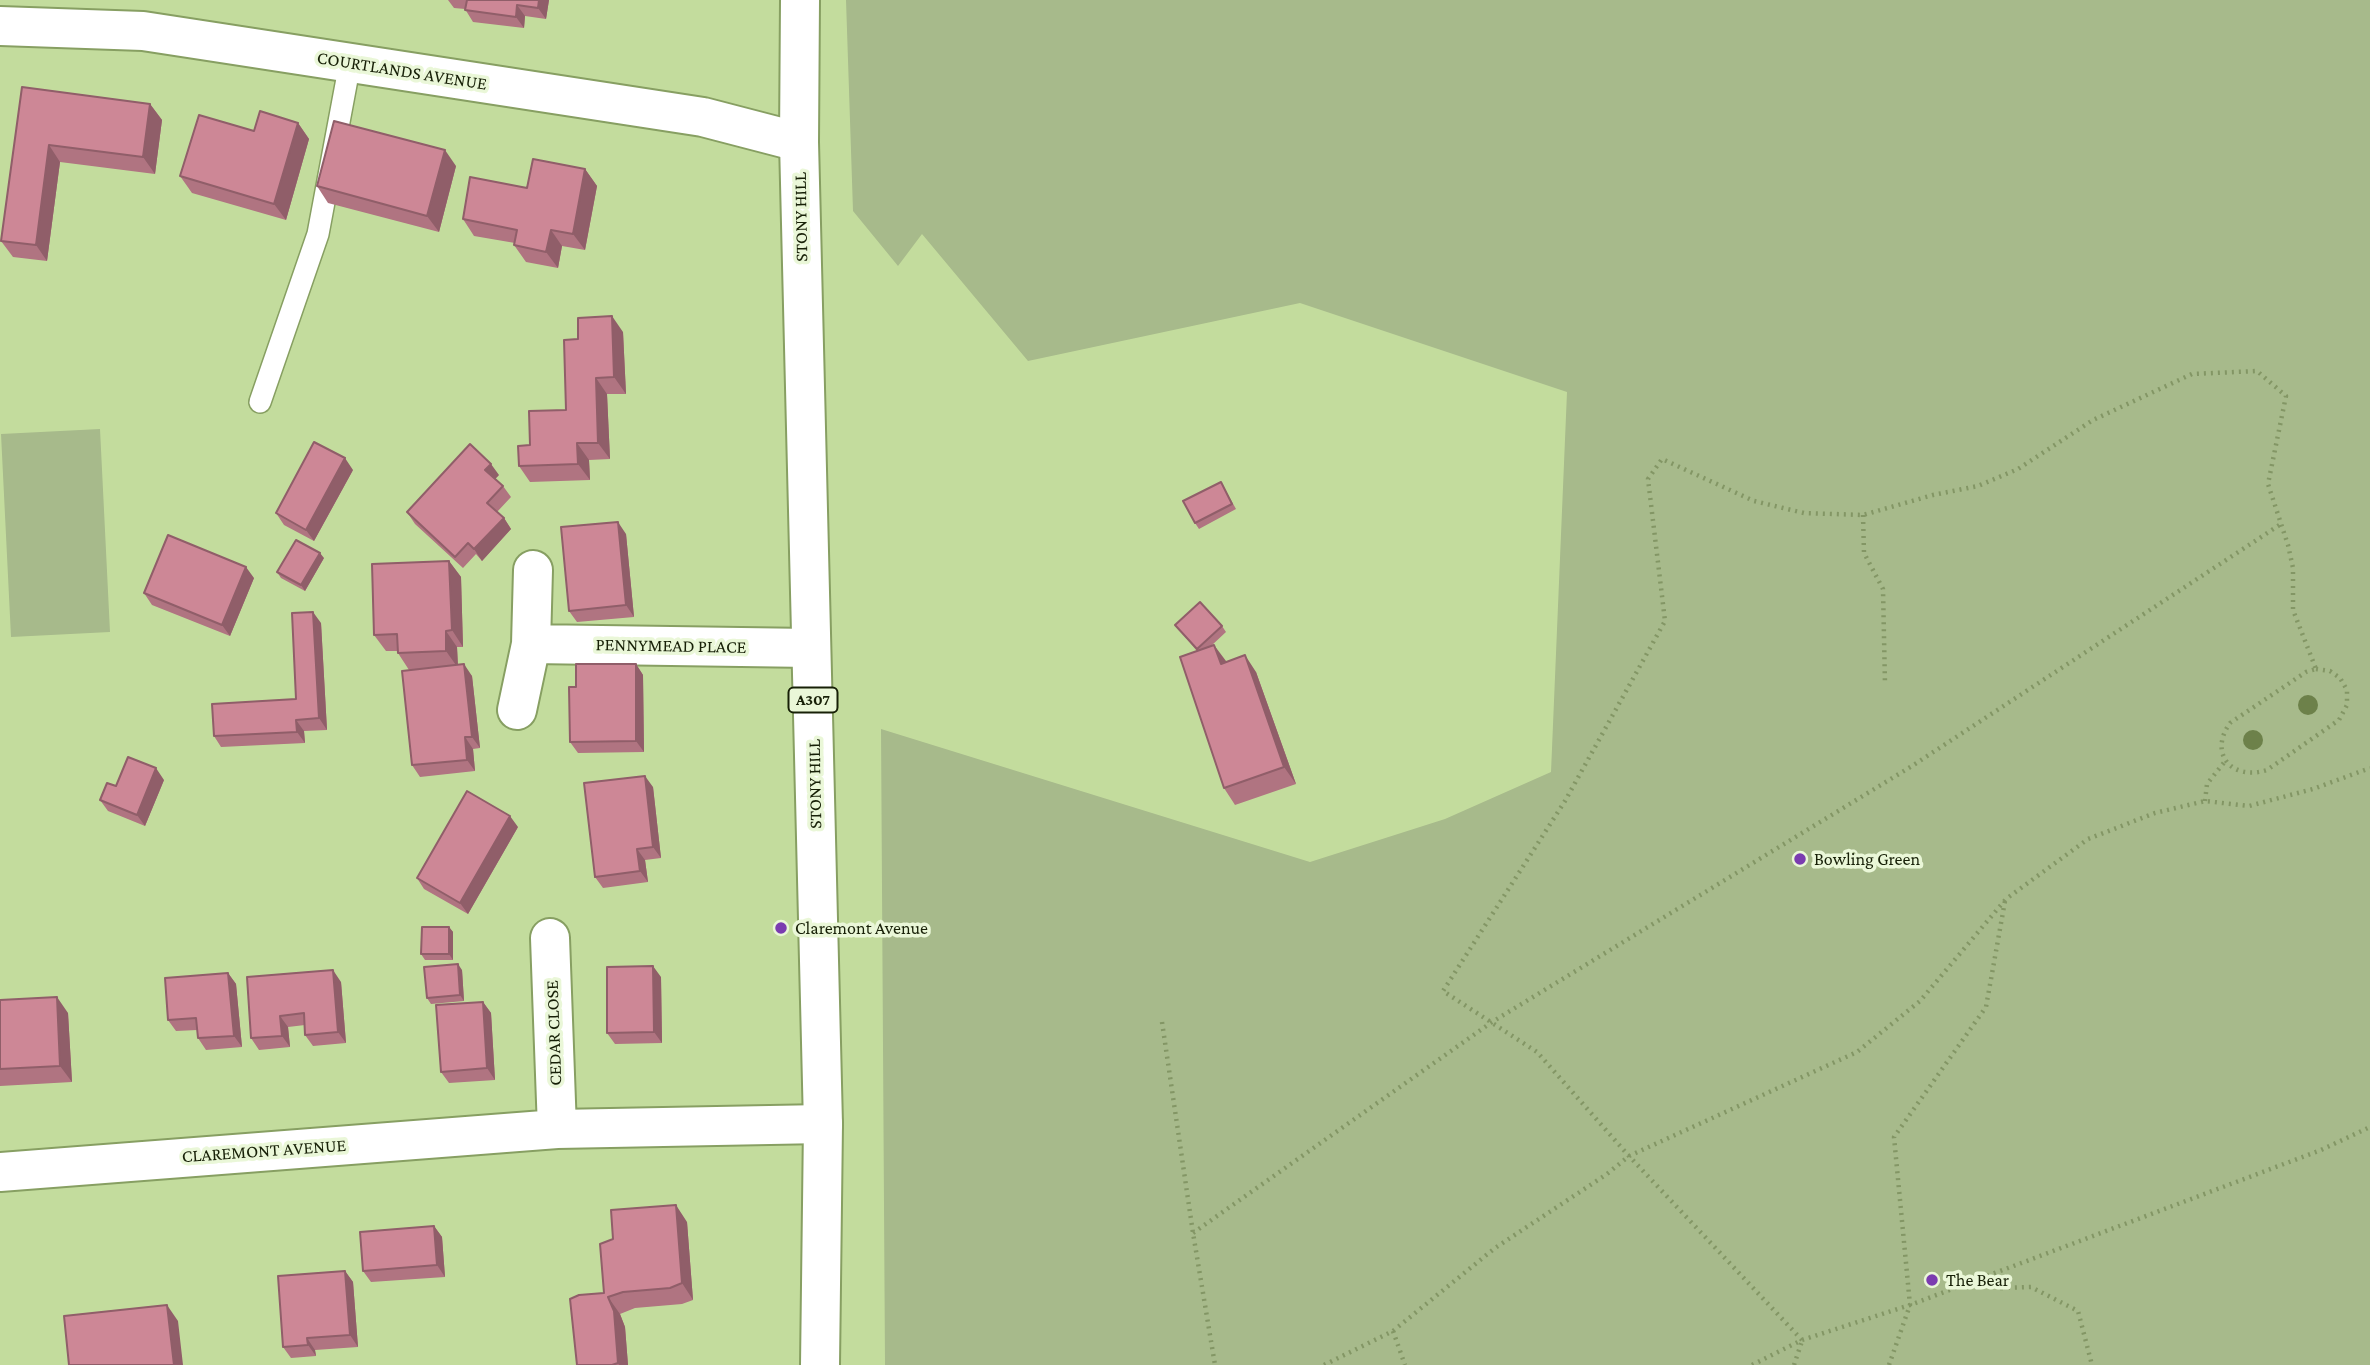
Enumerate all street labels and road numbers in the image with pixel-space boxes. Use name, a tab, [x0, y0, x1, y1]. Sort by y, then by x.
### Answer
street label: COURTLANDS AVENUE	[316, 47, 488, 95]
street label: STONY HILL	[789, 172, 813, 262]
street label: PENNYMEAD PLACE	[595, 634, 747, 658]
road number: A307	[788, 688, 838, 712]
street label: STONY HILL	[803, 739, 827, 829]
street label: CEDAR CLOSE	[541, 980, 567, 1086]
street label: CLAREMONT AVENUE	[181, 1134, 347, 1168]

